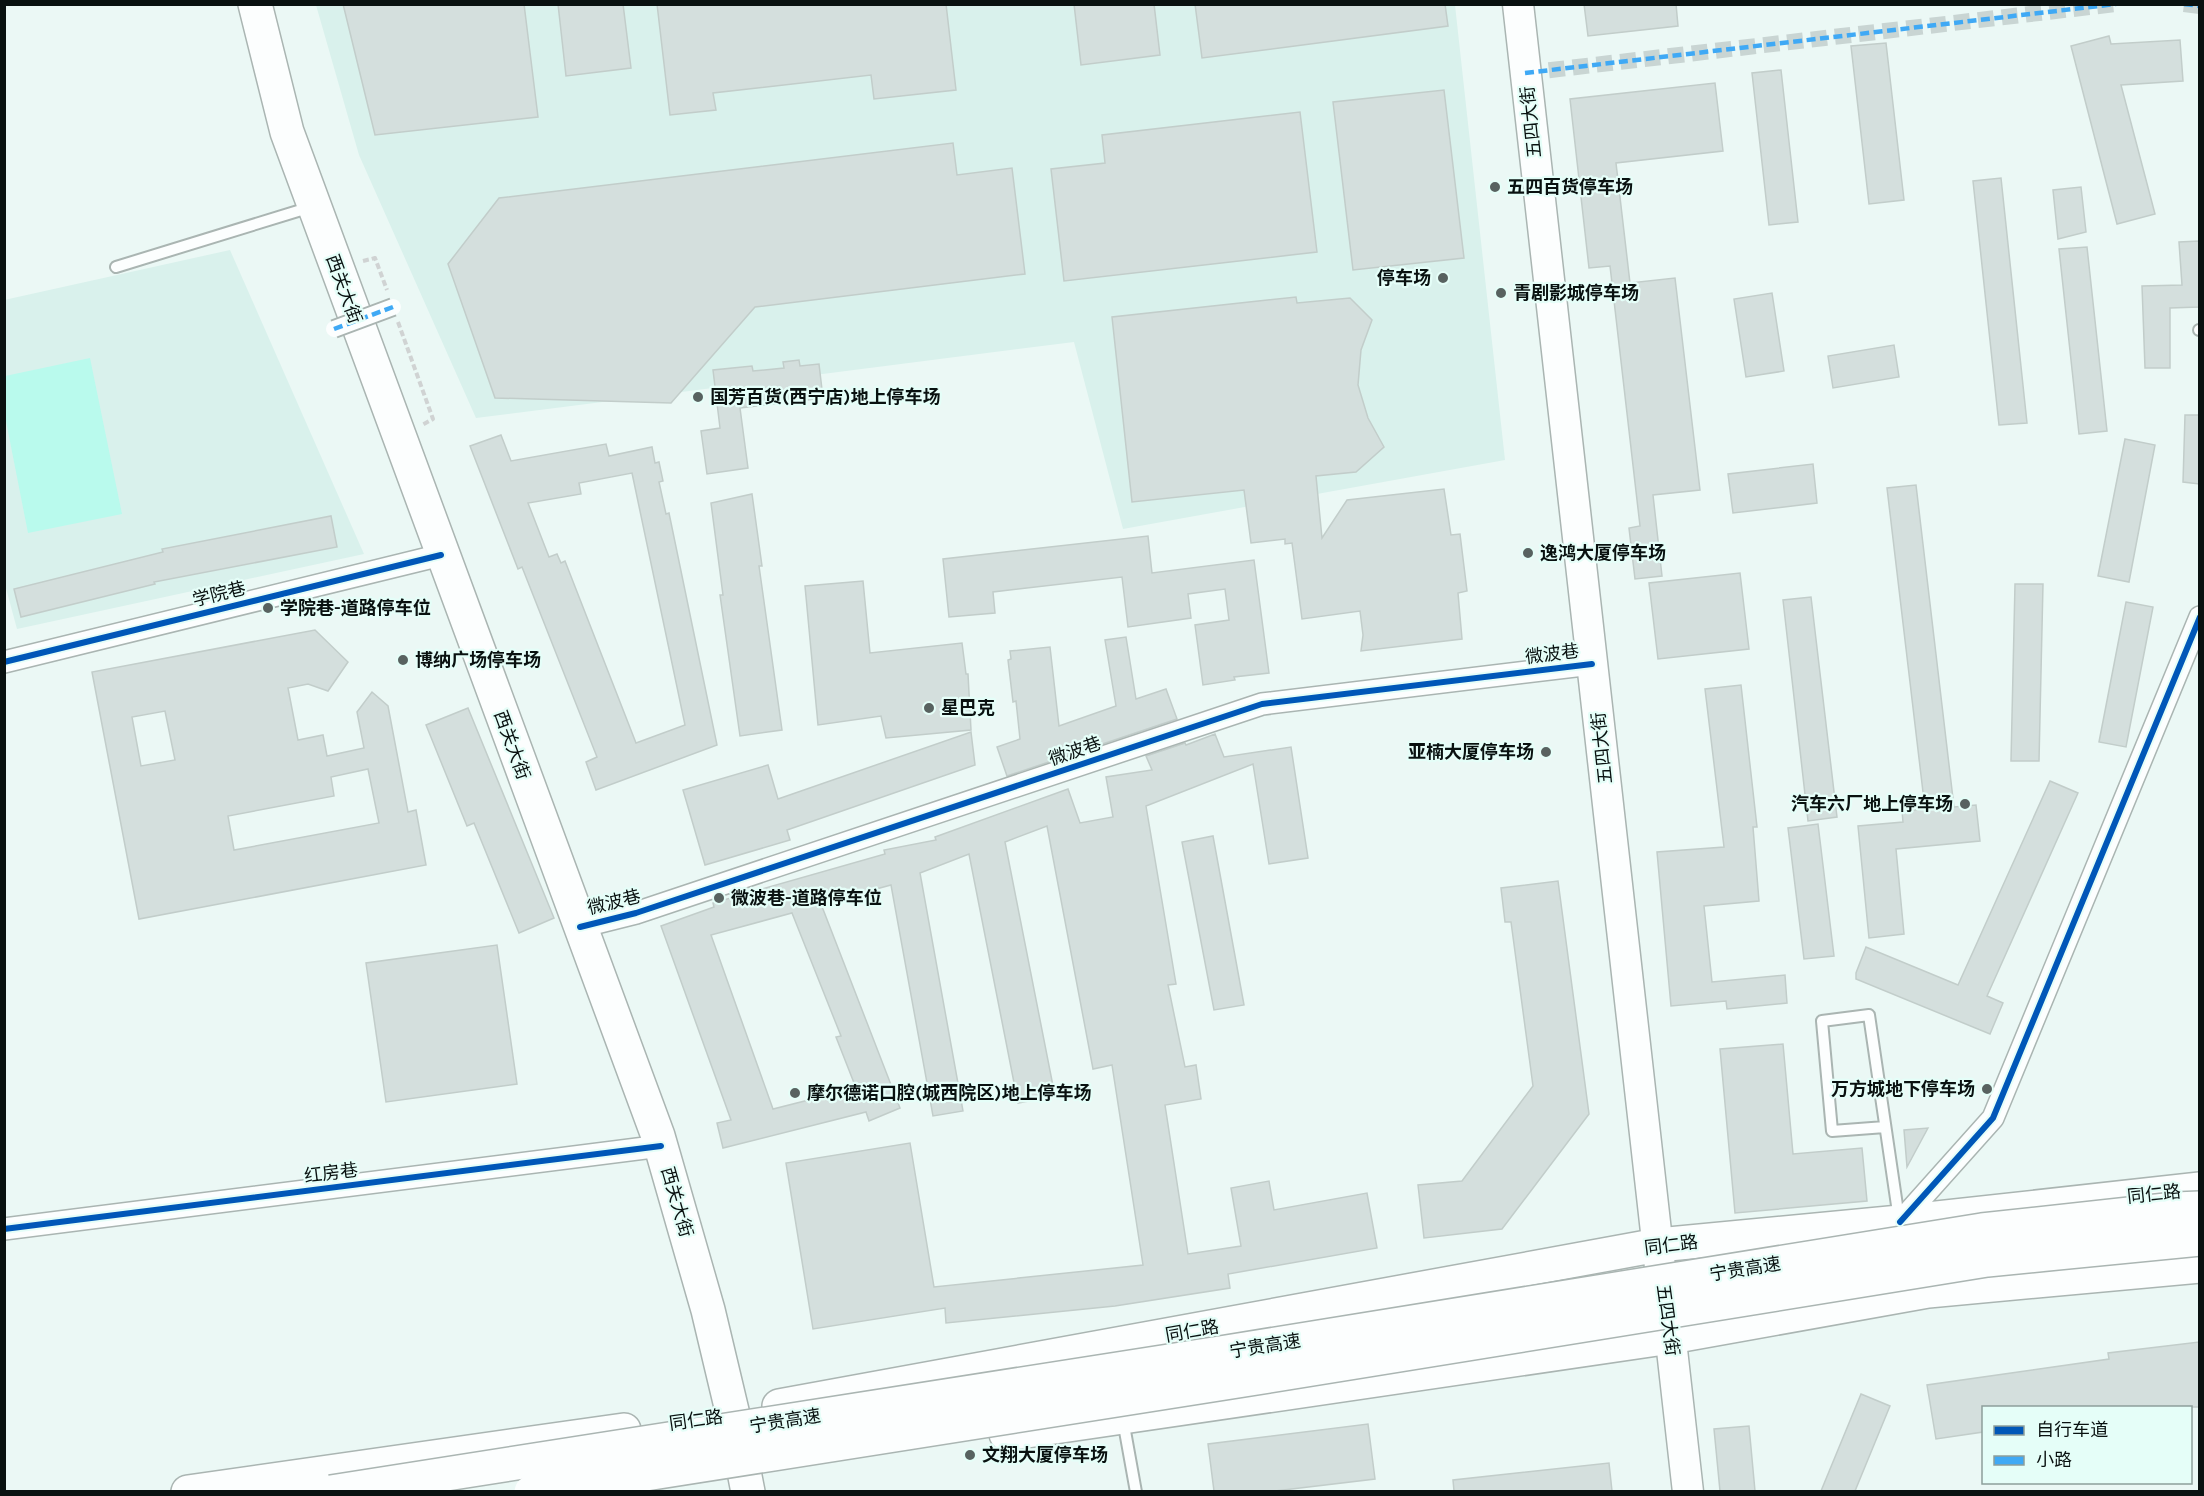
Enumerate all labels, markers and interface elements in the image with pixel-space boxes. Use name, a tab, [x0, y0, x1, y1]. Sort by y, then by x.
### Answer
street label: 五四大街	[1516, 85, 1546, 159]
place label: 五四百货停车场	[1507, 176, 1633, 198]
marker: 五四百货停车场	[1488, 180, 1502, 194]
street label: 西关大街	[321, 251, 367, 327]
place label: 停车场	[1377, 267, 1431, 289]
marker: 停车场	[1436, 271, 1450, 285]
place label: 青剧影城停车场	[1513, 282, 1639, 304]
marker: 青剧影城停车场	[1494, 286, 1508, 300]
place label: 国芳百货(西宁店)地上停车场	[710, 386, 940, 408]
marker: 国芳百货(西宁店)地上停车场	[691, 390, 705, 404]
place label: 逸鸿大厦停车场	[1540, 542, 1666, 564]
marker: 逸鸿大厦停车场	[1521, 546, 1535, 560]
street label: 学院巷	[190, 577, 248, 611]
place label: 学院巷-道路停车位	[280, 597, 431, 619]
marker: 学院巷-道路停车位	[261, 601, 275, 615]
street label: 微波巷	[1524, 640, 1580, 668]
place label: 博纳广场停车场	[415, 649, 541, 671]
marker: 博纳广场停车场	[396, 653, 410, 667]
place label: 星巴克	[941, 697, 995, 719]
marker: 星巴克	[922, 701, 936, 715]
street label: 西关大街	[489, 707, 535, 783]
street label: 五四大街	[1587, 711, 1617, 785]
street label: 微波巷	[1046, 732, 1104, 770]
place label: 亚楠大厦停车场	[1408, 741, 1534, 763]
marker: 亚楠大厦停车场	[1539, 745, 1553, 759]
place label: 汽车六厂地上停车场	[1791, 793, 1953, 815]
marker: 汽车六厂地上停车场	[1958, 797, 1972, 811]
street label: 微波巷	[585, 885, 643, 919]
place label: 微波巷-道路停车位	[730, 887, 882, 909]
marker: 微波巷-道路停车位	[712, 891, 726, 905]
place label: 万方城地下停车场	[1831, 1078, 1975, 1100]
place label: 摩尔德诺口腔(城西院区)地上停车场	[807, 1082, 1091, 1104]
marker: 万方城地下停车场	[1980, 1082, 1994, 1096]
marker: 摩尔德诺口腔(城西院区)地上停车场	[788, 1086, 802, 1100]
street label: 红房巷	[303, 1159, 359, 1187]
street label: 西关大街	[657, 1164, 697, 1240]
street label: 同仁路	[2126, 1180, 2182, 1208]
street label: 同仁路	[1643, 1231, 1699, 1259]
street label: 宁贵高速	[1708, 1253, 1782, 1285]
street label: 五四大街	[1652, 1283, 1684, 1357]
street label: 同仁路	[1164, 1315, 1220, 1347]
street label: 宁贵高速	[1228, 1330, 1302, 1362]
street label: 同仁路	[668, 1405, 724, 1435]
street label: 宁贵高速	[748, 1405, 822, 1437]
legend	[1982, 1406, 2192, 1484]
text: 自行车道	[2036, 1419, 2108, 1441]
place label: 文翔大厦停车场	[982, 1444, 1108, 1466]
marker: 文翔大厦停车场	[963, 1448, 977, 1462]
text: 小路	[2036, 1449, 2072, 1471]

